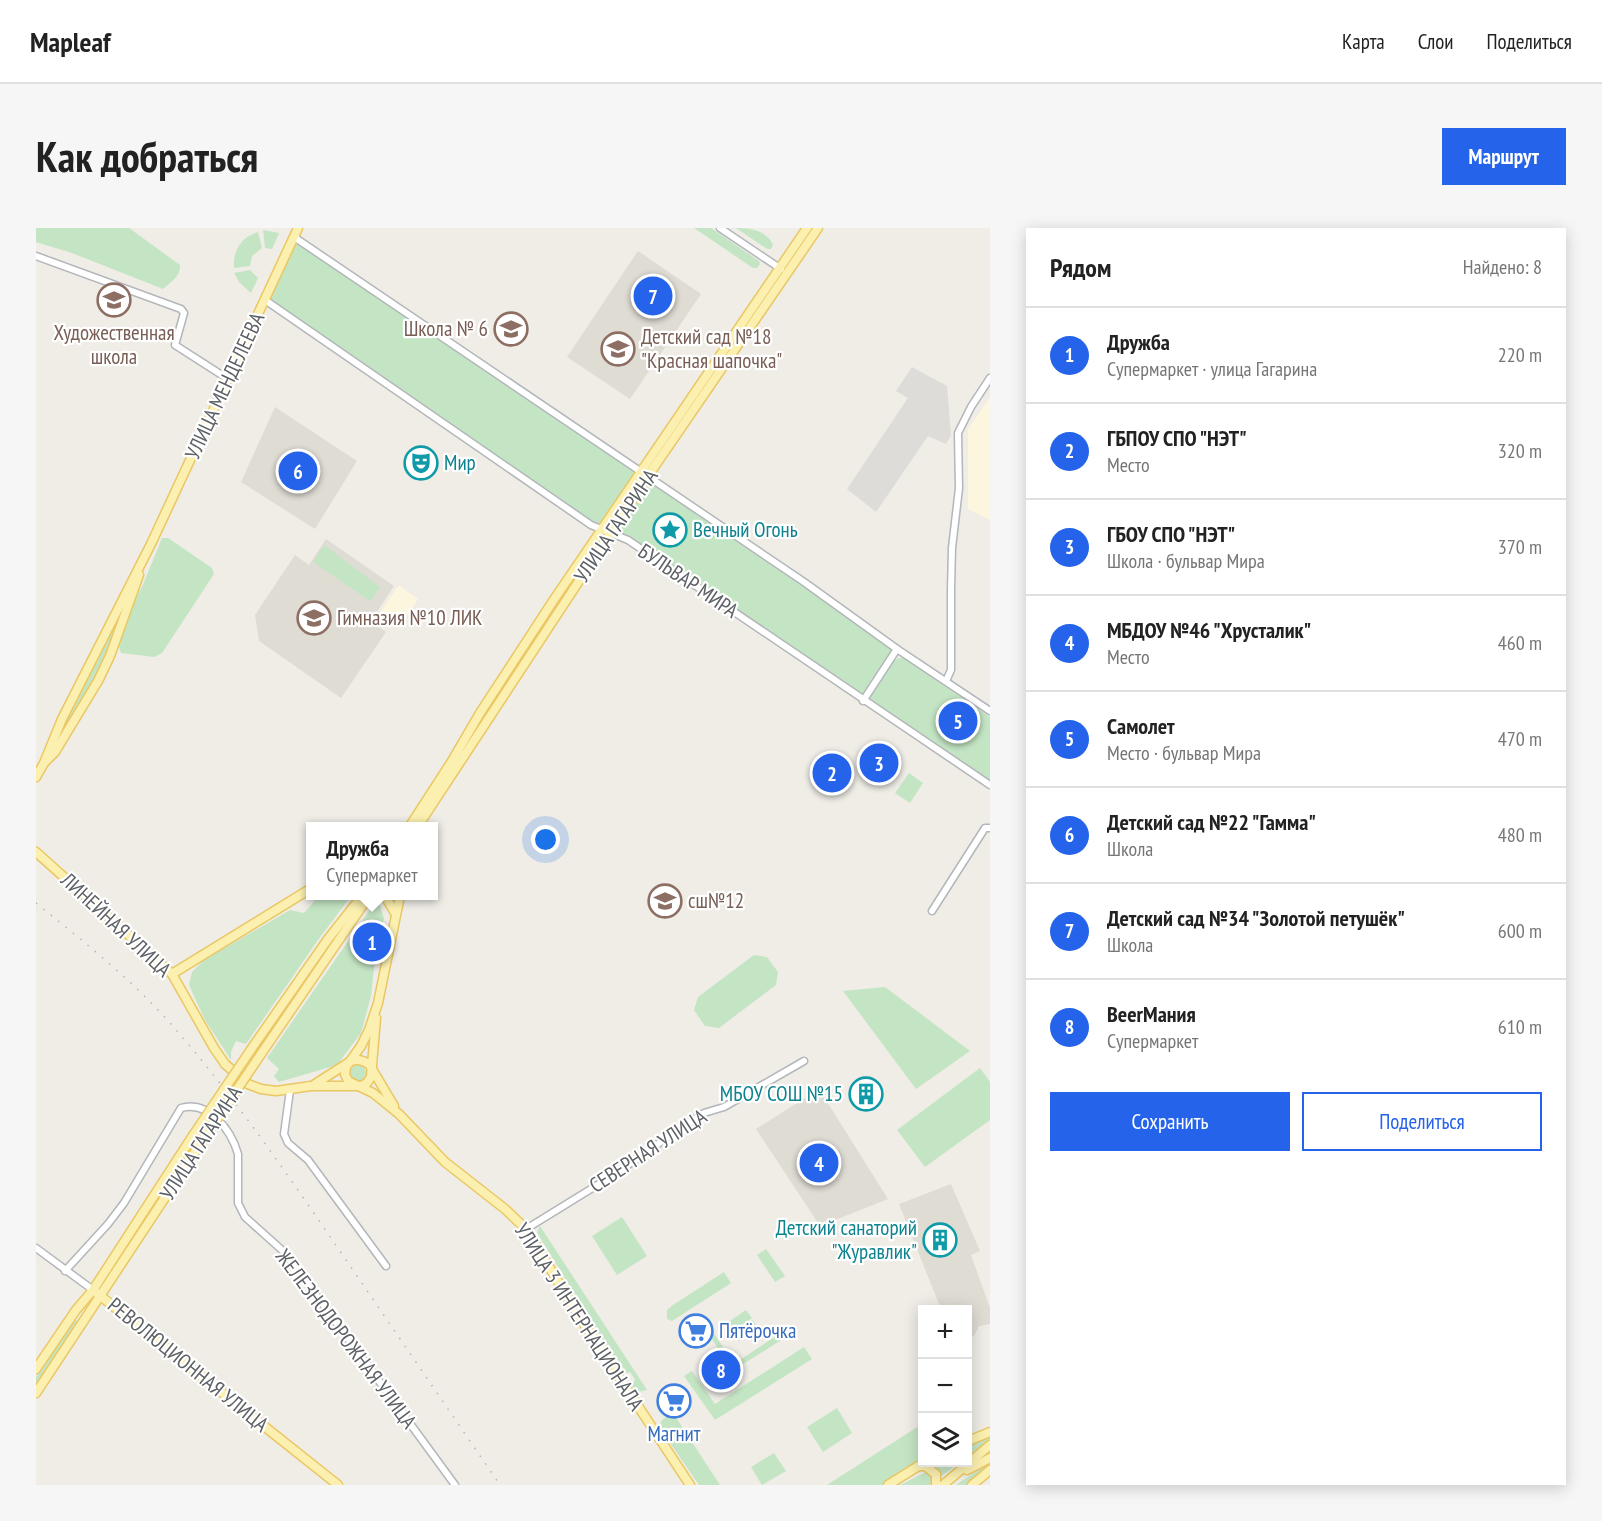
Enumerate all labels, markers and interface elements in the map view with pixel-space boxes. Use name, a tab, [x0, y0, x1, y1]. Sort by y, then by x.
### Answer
text: Mapleaf	[30, 23, 111, 60]
text: Карта	[1342, 28, 1385, 55]
text: Слои	[1418, 28, 1453, 55]
text: Поделиться	[1486, 28, 1572, 55]
button: Маршрут	[1442, 128, 1566, 185]
text: Как добраться	[36, 129, 258, 184]
text: Рядом	[1050, 251, 1111, 284]
text: Найдено: 8	[1463, 254, 1542, 280]
pin: 7	[634, 274, 672, 318]
school or university icon: Художественная школа	[96, 282, 132, 318]
street label: УЛИЦА МЕНДЕЛЕЕВА	[179, 308, 270, 463]
school or university icon: Школа № 6	[493, 311, 529, 347]
place label: Школа № 6	[404, 315, 488, 342]
place label: Художественная школа	[53, 319, 175, 370]
place label: Детский сад №18 "Красная шапочка"	[641, 323, 782, 374]
text: Дружба	[1107, 328, 1170, 356]
school or university icon: Детский сад №18 "Красная шапочка"	[600, 331, 636, 367]
text: 1	[1065, 342, 1074, 368]
text: 220 m	[1498, 342, 1542, 368]
text: Супермаркет · улица Гагарина	[1107, 356, 1317, 382]
text: ГБПОУ СПО "НЭТ"	[1107, 424, 1247, 452]
text: 2	[1065, 438, 1074, 464]
text: 320 m	[1498, 438, 1542, 464]
theatre icon: Мир	[403, 445, 439, 481]
pin: 6	[278, 448, 318, 494]
place label: Мир	[444, 449, 476, 476]
text: Место	[1107, 452, 1150, 478]
street label: УЛИЦА ГАГАРИНА	[568, 464, 663, 588]
place icon: Вечный Огонь	[652, 512, 688, 548]
place label: Вечный Огонь	[693, 516, 798, 543]
text: ГБОУ СПО "НЭТ"	[1107, 520, 1235, 548]
text: 3	[1065, 534, 1074, 560]
text: 370 m	[1498, 534, 1542, 560]
street label: БУЛЬВАР МИРА	[633, 537, 743, 624]
text: Школа · бульвар Мира	[1107, 548, 1265, 574]
school or university icon: Гимназия №10 ЛИК	[296, 600, 332, 636]
place label: Гимназия №10 ЛИК	[337, 604, 482, 631]
text: МБДОУ №46 "Хрусталик"	[1107, 616, 1311, 644]
text: 4	[1065, 630, 1074, 656]
text: 460 m	[1498, 630, 1542, 656]
text: Место	[1107, 644, 1150, 670]
pin: 5	[938, 698, 978, 744]
text: Самолет	[1107, 712, 1175, 740]
text: 5	[1065, 726, 1074, 752]
text: 470 m	[1498, 726, 1542, 752]
pin: 3	[860, 740, 898, 786]
text: Место · бульвар Мира	[1107, 740, 1261, 766]
pin: 2	[812, 750, 852, 796]
text: Детский сад №22 "Гамма"	[1107, 808, 1316, 836]
popup	[306, 822, 438, 900]
text: 6	[1065, 822, 1074, 848]
text: 480 m	[1498, 822, 1542, 848]
your location	[531, 825, 560, 854]
text: Дружба	[326, 834, 389, 862]
text: Школа	[1107, 836, 1153, 862]
text: Супермаркет	[326, 862, 418, 888]
street label: ЛИНЕЙНАЯ УЛИЦА	[55, 866, 177, 983]
school or university icon: сш№12	[647, 883, 683, 919]
place label: сш№12	[688, 887, 744, 914]
text: Детский сад №34 "Золотой петушёк"	[1107, 904, 1405, 932]
text: 7	[1065, 918, 1074, 944]
text: 600 m	[1498, 918, 1542, 944]
pin: 1	[352, 920, 392, 964]
text: Школа	[1107, 932, 1153, 958]
text: BeerМания	[1107, 1000, 1196, 1028]
text: 8	[1065, 1014, 1074, 1040]
text: 610 m	[1498, 1014, 1542, 1040]
text: Супермаркет	[1107, 1028, 1198, 1054]
building icon: МБОУ СОШ №15	[848, 1076, 884, 1112]
street label: УЛИЦА ГАГАРИНА	[154, 1080, 248, 1205]
place label: МБОУ СОШ №15	[720, 1080, 843, 1107]
button: Сохранить	[1050, 1092, 1290, 1151]
button: Поделиться	[1302, 1092, 1542, 1151]
street label: СЕВЕРНАЯ УЛИЦА	[584, 1103, 712, 1199]
pin: 4	[800, 1140, 838, 1186]
place label: Детский санаторий "Журавлик"	[776, 1214, 917, 1265]
street label: УЛИЦА 3 ИНТЕРНАЦИОНАЛА	[509, 1218, 650, 1416]
building icon: Детский санаторий "Журавлик"	[922, 1222, 958, 1258]
street label: ЖЕЛЕЗНОДОРОЖНАЯ УЛИЦА	[269, 1243, 423, 1434]
street label: РЕВОЛЮЦИОННАЯ УЛИЦА	[103, 1292, 274, 1438]
map controls	[918, 1305, 972, 1467]
button: +	[918, 1305, 972, 1359]
supermarket icon: Пятёрочка	[678, 1313, 714, 1349]
place label: Пятёрочка	[719, 1317, 796, 1344]
pin: 8	[702, 1348, 740, 1392]
button: −	[918, 1359, 972, 1413]
supermarket icon: Магнит	[656, 1383, 692, 1419]
button: layers	[918, 1413, 972, 1467]
place label: Магнит	[647, 1420, 701, 1447]

